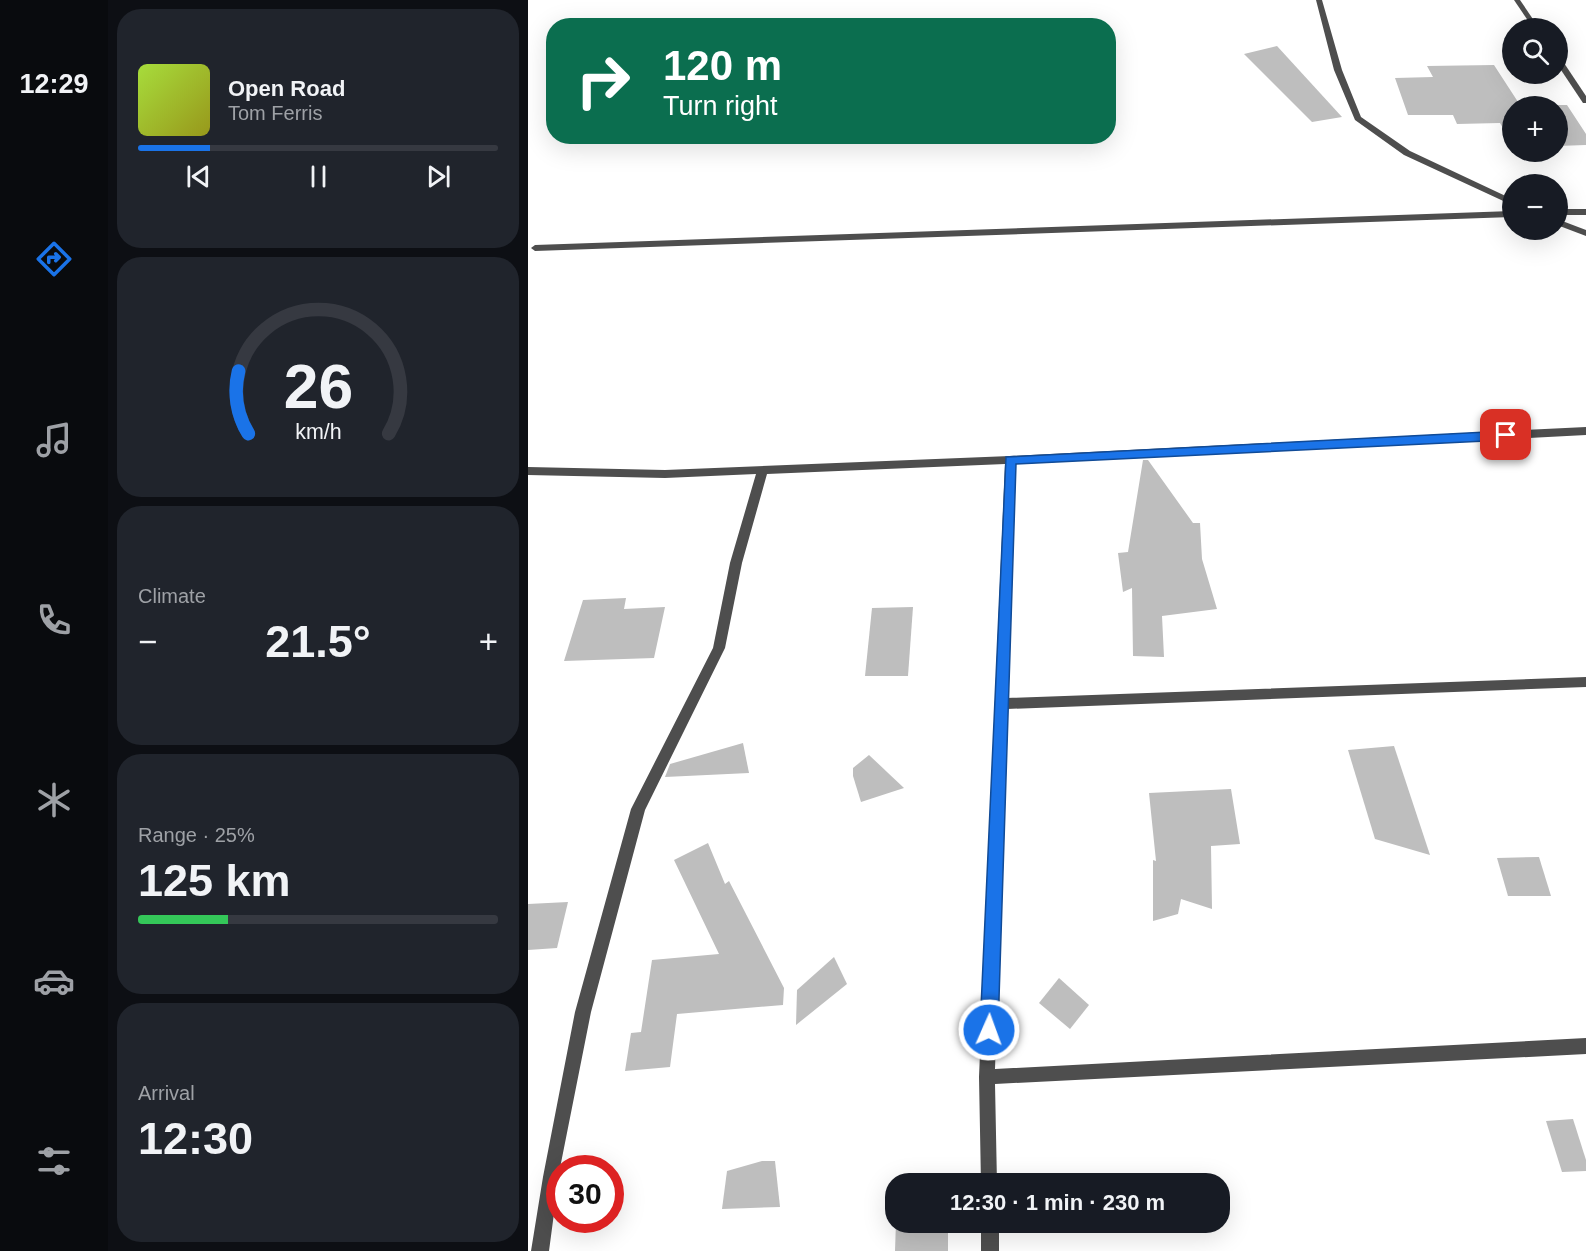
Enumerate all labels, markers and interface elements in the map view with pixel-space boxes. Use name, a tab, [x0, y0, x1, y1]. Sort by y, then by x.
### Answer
map controls	[1502, 18, 1568, 240]
button: search	[1502, 18, 1568, 84]
icon: right	[564, 42, 642, 120]
text: 120 m	[663, 42, 782, 89]
text: 12:29	[19, 69, 89, 99]
text: Open Road	[228, 76, 345, 101]
text: Turn right	[663, 91, 778, 121]
button: +	[1502, 96, 1568, 162]
text: Tom Ferris	[228, 102, 322, 124]
icon: previous	[182, 160, 215, 193]
icon: pause	[302, 160, 335, 193]
icon: next	[422, 160, 455, 193]
button: −	[1502, 174, 1568, 240]
icon: directions	[33, 238, 75, 280]
text: 26	[283, 352, 353, 421]
pin	[1480, 409, 1531, 460]
icon: arrive	[1489, 418, 1522, 451]
icon: music	[33, 419, 75, 461]
text: km/h	[295, 421, 341, 445]
text: Climate	[138, 585, 206, 607]
icon: phone	[33, 599, 75, 641]
text: 21.5°	[265, 616, 371, 667]
text: −	[138, 623, 157, 660]
text: +	[479, 623, 498, 660]
icon: climate	[33, 779, 75, 821]
text: Range · 25%	[138, 824, 255, 846]
text: 125 km	[138, 855, 291, 906]
icon: car	[33, 960, 75, 1002]
position arrow	[957, 998, 1021, 1062]
text: Arrival	[138, 1082, 195, 1104]
text: 12:30	[138, 1113, 253, 1164]
icon: filters	[33, 1140, 75, 1182]
speed limit sign: 30	[546, 1155, 624, 1233]
text: 12:30 · 1 min · 230 m	[950, 1190, 1165, 1215]

